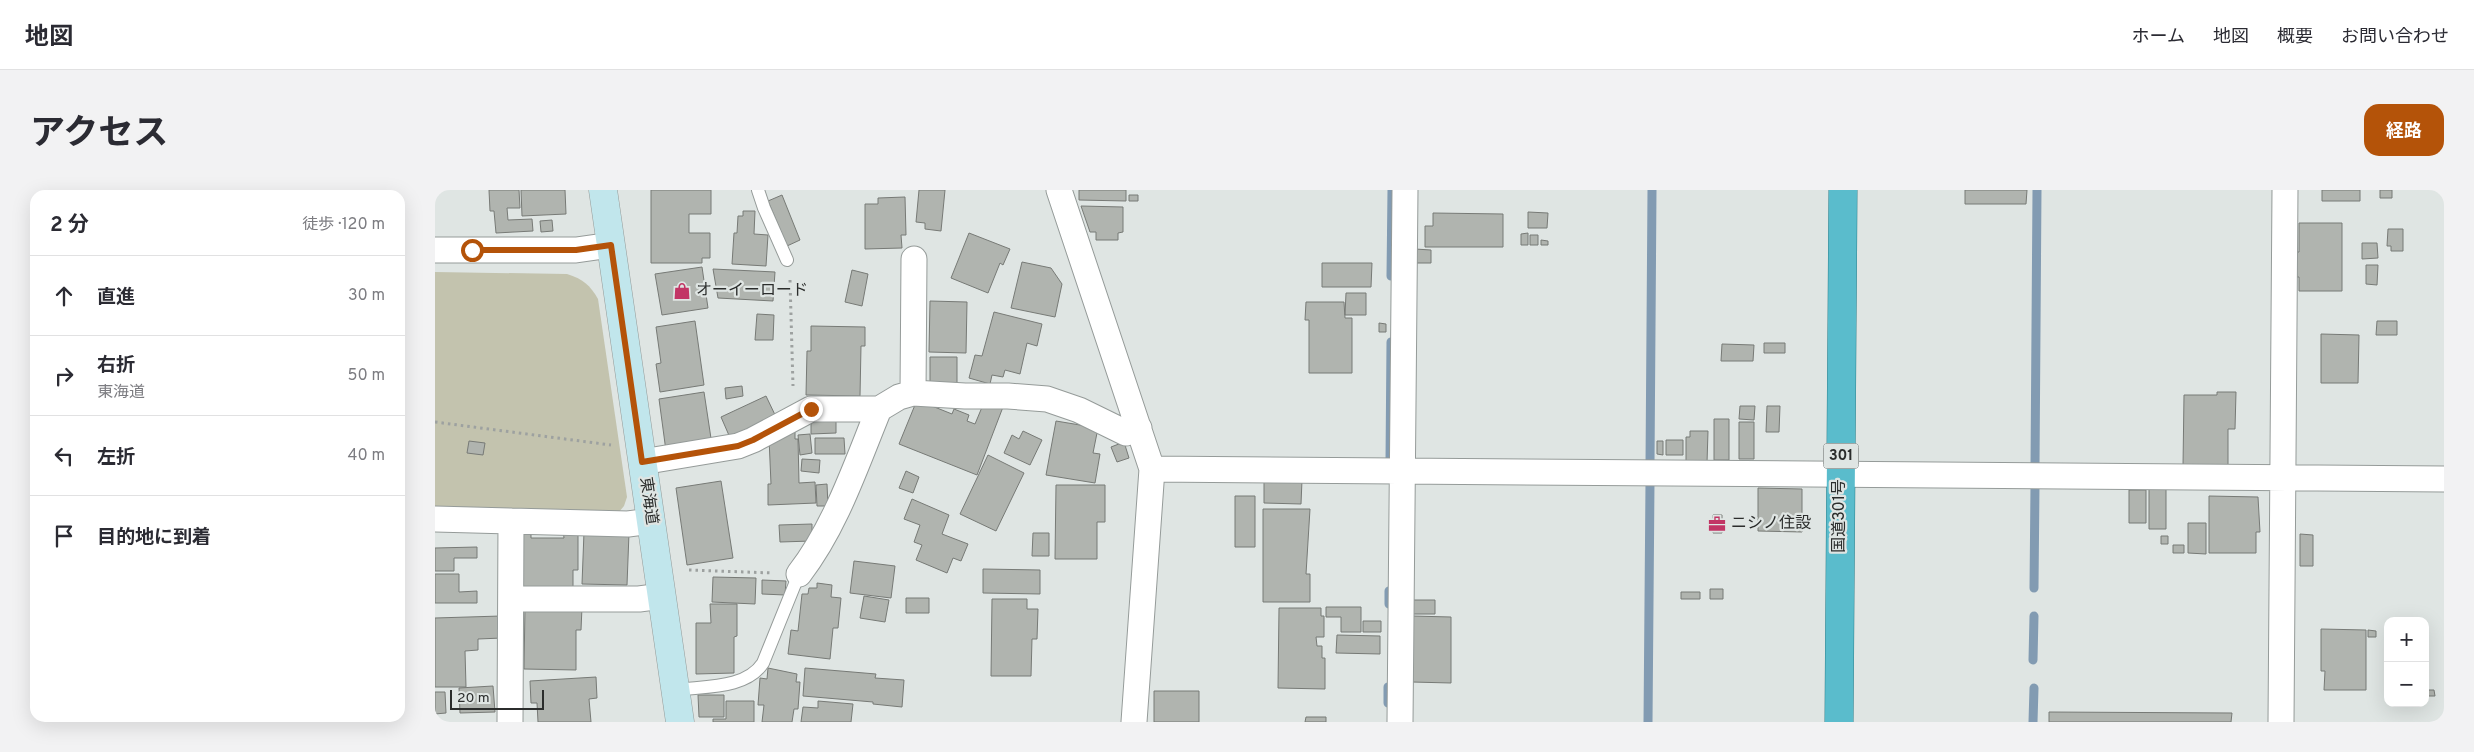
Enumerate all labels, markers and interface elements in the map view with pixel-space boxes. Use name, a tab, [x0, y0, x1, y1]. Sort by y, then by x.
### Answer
text: 地図	[25, 23, 73, 53]
text: ホーム	[2132, 26, 2185, 49]
text: 地図	[2213, 26, 2249, 49]
text: 概要	[2277, 26, 2313, 49]
text: お問い合わせ	[2341, 26, 2449, 49]
button: 経路	[2364, 104, 2444, 156]
text: アクセス	[30, 113, 168, 157]
text: 2 分	[50, 212, 89, 239]
text: 徒歩 · 120 m	[302, 215, 385, 235]
route start	[461, 239, 484, 262]
shop icon: オーイーロード	[672, 281, 692, 301]
place label: オーイーロード	[696, 281, 808, 301]
icon: ahead	[50, 282, 78, 310]
text: 直進	[97, 286, 135, 310]
text: 30 m	[348, 286, 385, 306]
text: 右折	[97, 354, 135, 378]
icon: right	[50, 362, 78, 390]
text: 50 m	[348, 366, 385, 386]
text: 東海道	[97, 383, 145, 403]
route end	[800, 398, 823, 421]
icon: left	[50, 442, 78, 470]
road number: 301	[1823, 444, 1859, 468]
text: 左折	[97, 446, 135, 470]
text: 40 m	[347, 446, 385, 466]
street label: 東海道	[635, 476, 661, 526]
street label: 国道301号	[1830, 479, 1850, 553]
office icon: ニシノ住設	[1707, 514, 1727, 534]
place label: ニシノ住設	[1731, 514, 1811, 534]
icon: arrive	[50, 522, 78, 550]
text: 目的地に到着	[97, 526, 211, 550]
map controls	[2384, 617, 2429, 707]
button: +	[2384, 617, 2429, 662]
button: −	[2384, 662, 2429, 707]
scale bar	[450, 687, 544, 710]
text: 20 m	[457, 690, 490, 707]

